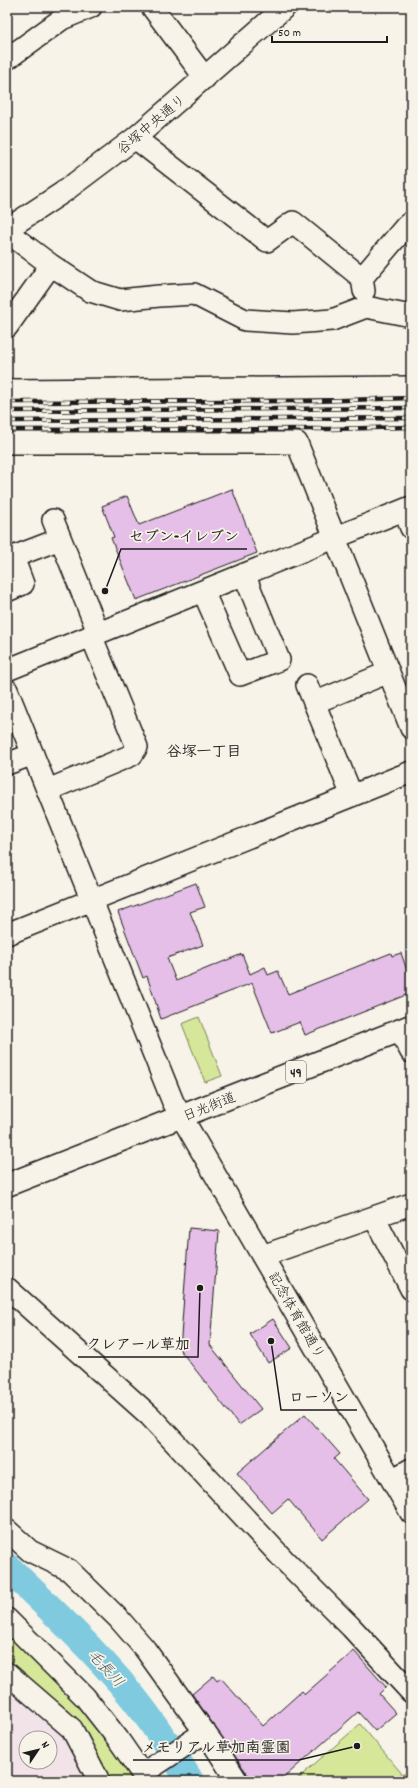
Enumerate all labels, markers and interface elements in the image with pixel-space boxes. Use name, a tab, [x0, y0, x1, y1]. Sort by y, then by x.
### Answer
scale bar	[272, 18, 387, 44]
text: 50 m	[278, 25, 301, 42]
street label: 谷塚中央通り	[114, 91, 191, 160]
callout: セブン-イレブン	[121, 522, 247, 549]
text: セブン-イレブン	[129, 527, 239, 549]
district label: 谷塚一丁目	[166, 742, 242, 764]
road number: 49	[286, 1061, 306, 1083]
street label: 日光街道	[180, 1088, 239, 1128]
street label: 記念体育館通り	[262, 1269, 328, 1363]
callout: クレアール草加	[78, 1330, 198, 1357]
text: クレアール草加	[86, 1335, 190, 1357]
callout: ローソン	[281, 1383, 357, 1410]
text: ローソン	[289, 1388, 349, 1410]
water label: 毛長川	[81, 1645, 128, 1693]
north arrow	[18, 1730, 58, 1770]
callout: メモリアル草加南霊園	[133, 1733, 299, 1760]
text: メモリアル草加南霊園	[141, 1738, 291, 1760]
text: N	[36, 1739, 53, 1753]

